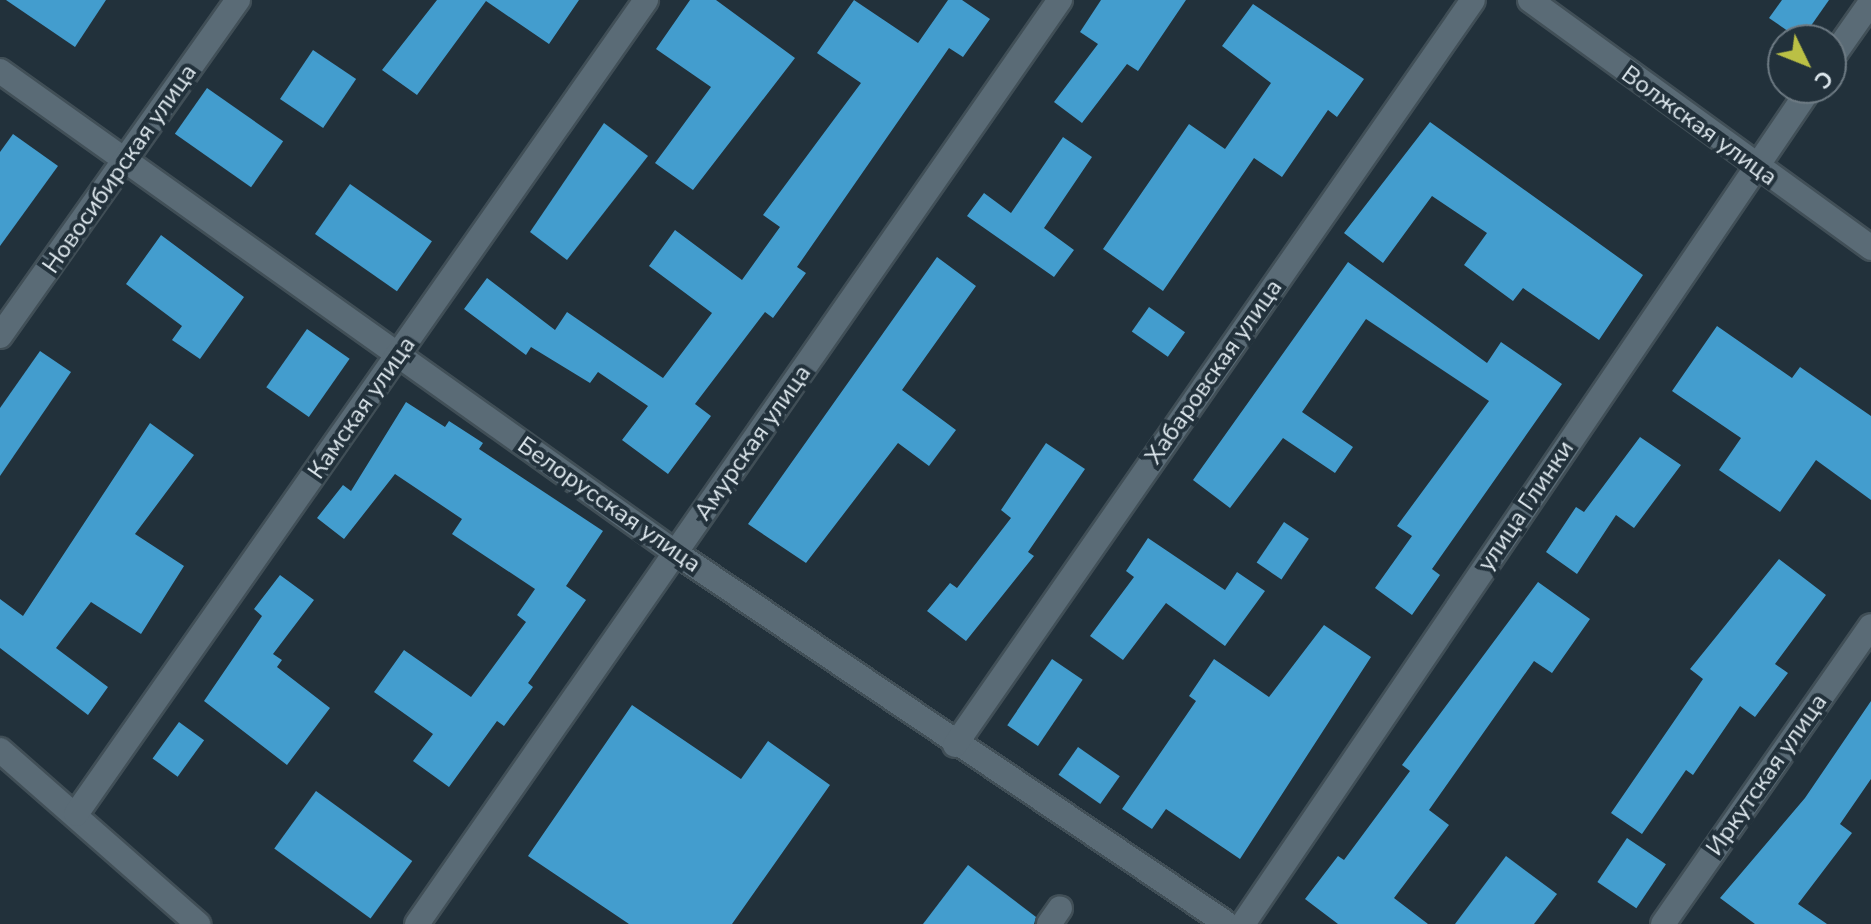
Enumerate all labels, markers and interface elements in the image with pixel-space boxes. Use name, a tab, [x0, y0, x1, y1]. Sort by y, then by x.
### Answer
north arrow	[1767, 24, 1847, 104]
street label: Новосибирская улица	[37, 59, 203, 279]
street label: Волжская улица	[1616, 60, 1782, 192]
text: С	[1807, 63, 1839, 95]
street label: Хабаровская улица	[1139, 274, 1289, 470]
street label: Камская улица	[302, 331, 422, 485]
street label: Амурская улица	[689, 360, 817, 526]
street label: Белорусская улица	[512, 431, 706, 579]
street label: улица Глинки	[1472, 435, 1580, 577]
street label: Иркутская улица	[1700, 689, 1834, 861]

